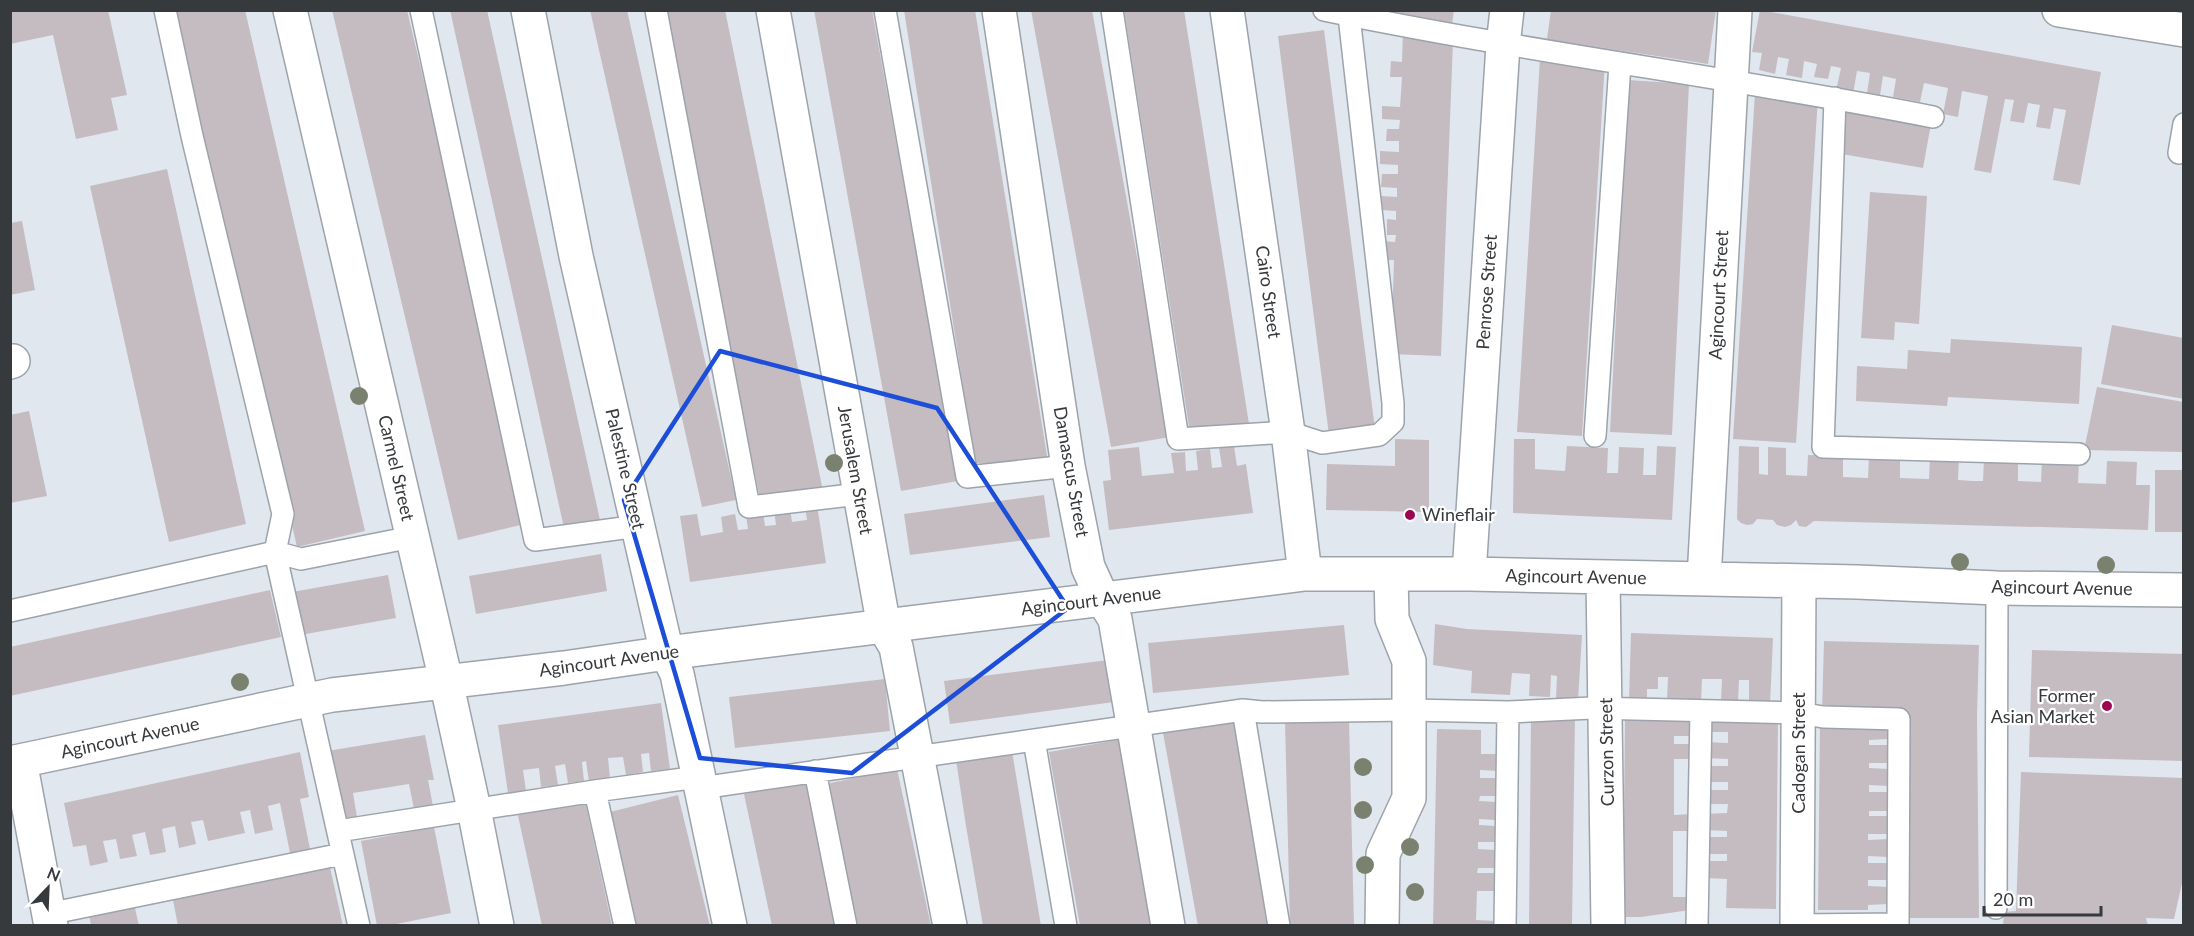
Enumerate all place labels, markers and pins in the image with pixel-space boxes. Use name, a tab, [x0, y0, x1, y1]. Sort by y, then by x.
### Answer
place label: Wineflair	[1422, 503, 1495, 525]
marker: Wineflair	[1403, 508, 1417, 522]
place label: Former Asian Market	[1991, 684, 2096, 727]
marker: Former Asian Market	[2100, 699, 2114, 713]

